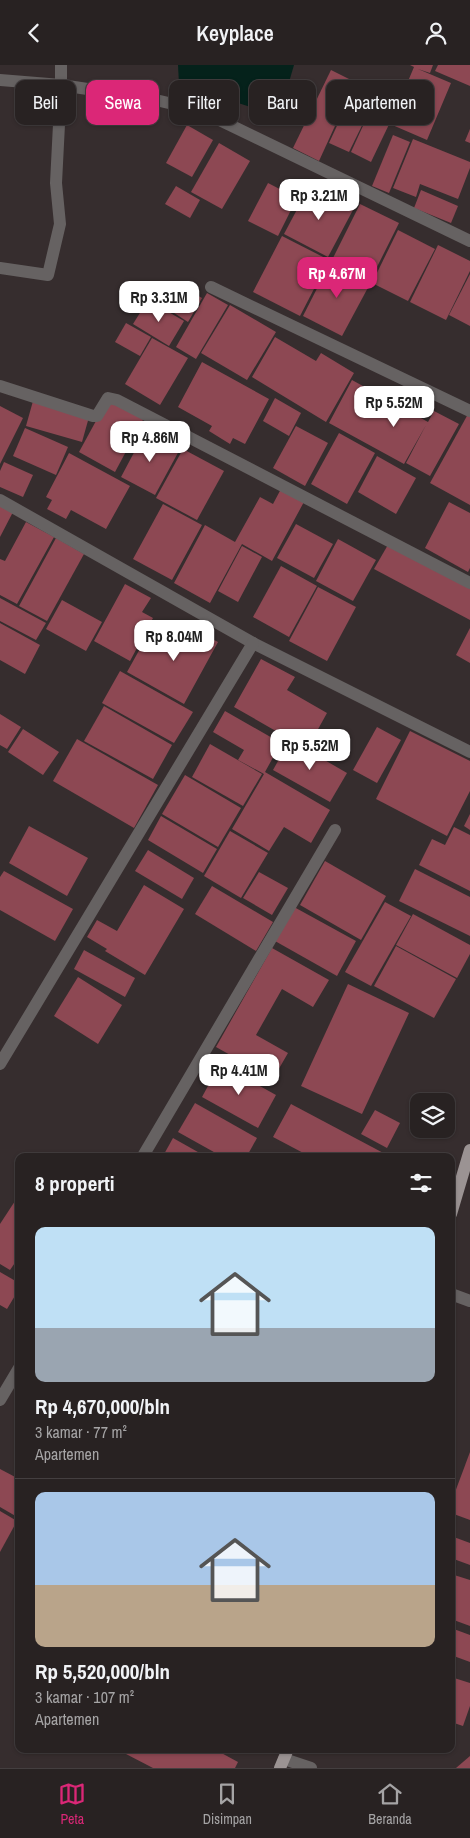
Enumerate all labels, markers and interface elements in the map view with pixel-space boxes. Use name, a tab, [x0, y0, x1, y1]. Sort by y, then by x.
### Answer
text: Keyplace	[196, 18, 274, 48]
icon: back	[20, 19, 48, 47]
icon: person	[422, 19, 450, 47]
chip: Beli	[15, 80, 76, 125]
chip: Sewa	[86, 80, 159, 125]
chip: Filter	[169, 80, 239, 125]
chip: Baru	[249, 80, 316, 125]
chip: Apartemen	[326, 80, 434, 125]
pin: Rp 3.21M	[267, 179, 371, 221]
text: Rp 3.21M	[290, 184, 348, 206]
pin: Rp 4.67M	[285, 257, 389, 299]
text: Rp 4.67M	[308, 262, 366, 284]
pin: Rp 3.31M	[107, 281, 211, 323]
text: Rp 3.31M	[130, 286, 188, 308]
pin: Rp 5.52M	[342, 385, 446, 428]
text: Rp 5.52M	[365, 391, 423, 413]
pin: Rp 4.86M	[98, 421, 202, 463]
text: Rp 4.86M	[121, 426, 179, 448]
pin: Rp 8.04M	[122, 619, 226, 662]
text: Rp 8.04M	[145, 625, 203, 647]
pin: Rp 5.52M	[258, 729, 362, 771]
text: Rp 5.52M	[281, 734, 339, 756]
pin: Rp 4.41M	[187, 1053, 291, 1096]
text: Rp 4.41M	[210, 1059, 268, 1081]
map controls	[410, 1093, 455, 1138]
button: layers	[410, 1093, 455, 1138]
text: 8 properti	[35, 1169, 114, 1198]
icon: filters	[407, 1169, 435, 1197]
icon: home	[190, 1259, 280, 1349]
text: Rp 4,670,000/bln	[35, 1392, 170, 1421]
text: 3 kamar · 77 m²	[35, 1421, 127, 1443]
text: Apartemen	[35, 1443, 99, 1465]
icon: home	[190, 1525, 280, 1615]
text: Rp 5,520,000/bln	[35, 1657, 170, 1686]
text: 3 kamar · 107 m²	[35, 1686, 134, 1708]
text: Apartemen	[35, 1708, 99, 1730]
tab: Peta	[58, 1780, 86, 1828]
tab: Disimpan	[203, 1780, 252, 1828]
tab: Beranda	[368, 1780, 412, 1828]

